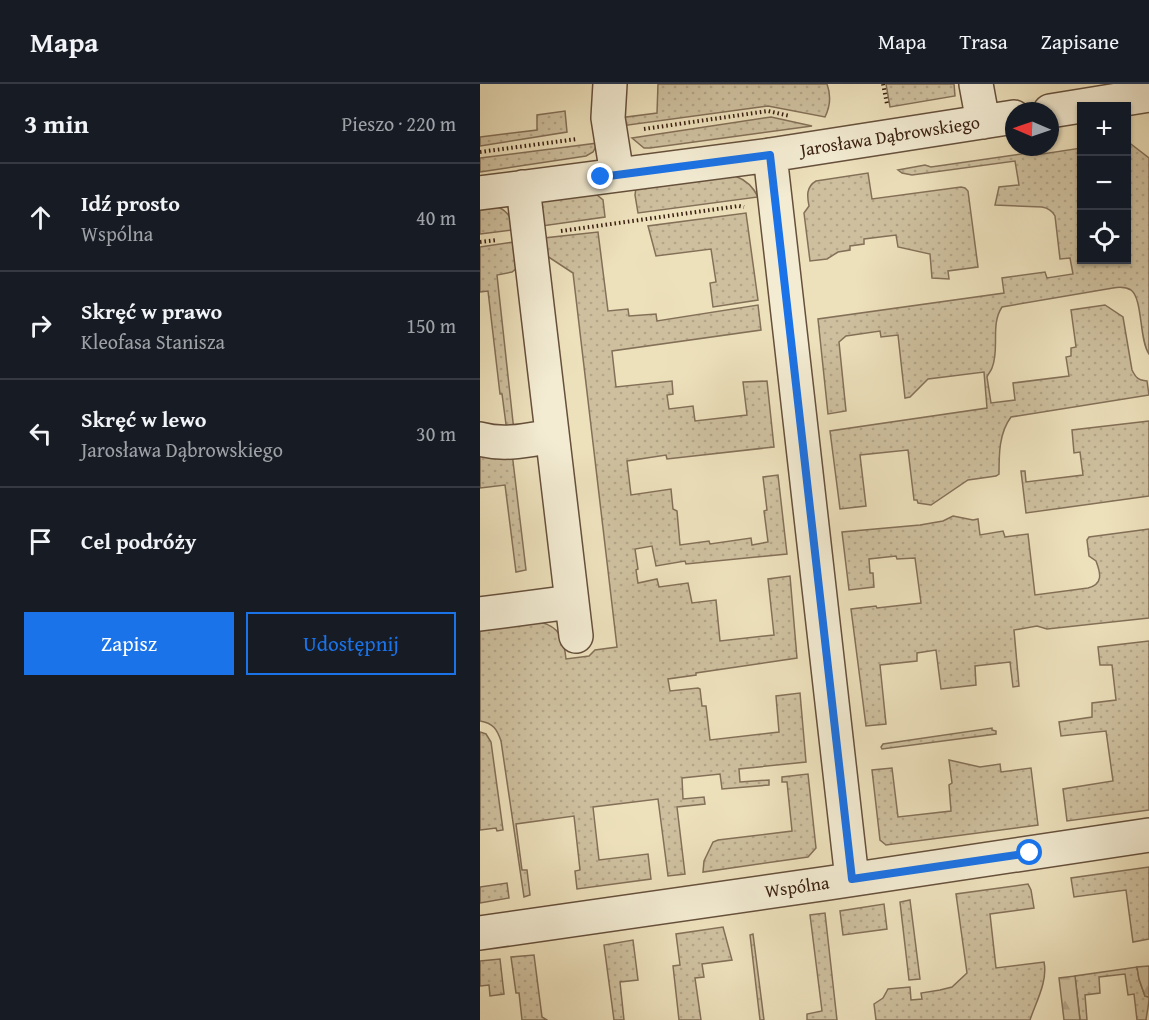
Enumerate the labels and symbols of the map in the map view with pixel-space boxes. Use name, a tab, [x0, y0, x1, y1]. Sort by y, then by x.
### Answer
north arrow	[1005, 102, 1059, 156]
street label: Jarosława Dąbrowskiego	[796, 108, 982, 163]
route end	[587, 163, 613, 189]
route start	[1016, 839, 1042, 865]
street label: Wspólna	[763, 869, 831, 904]

